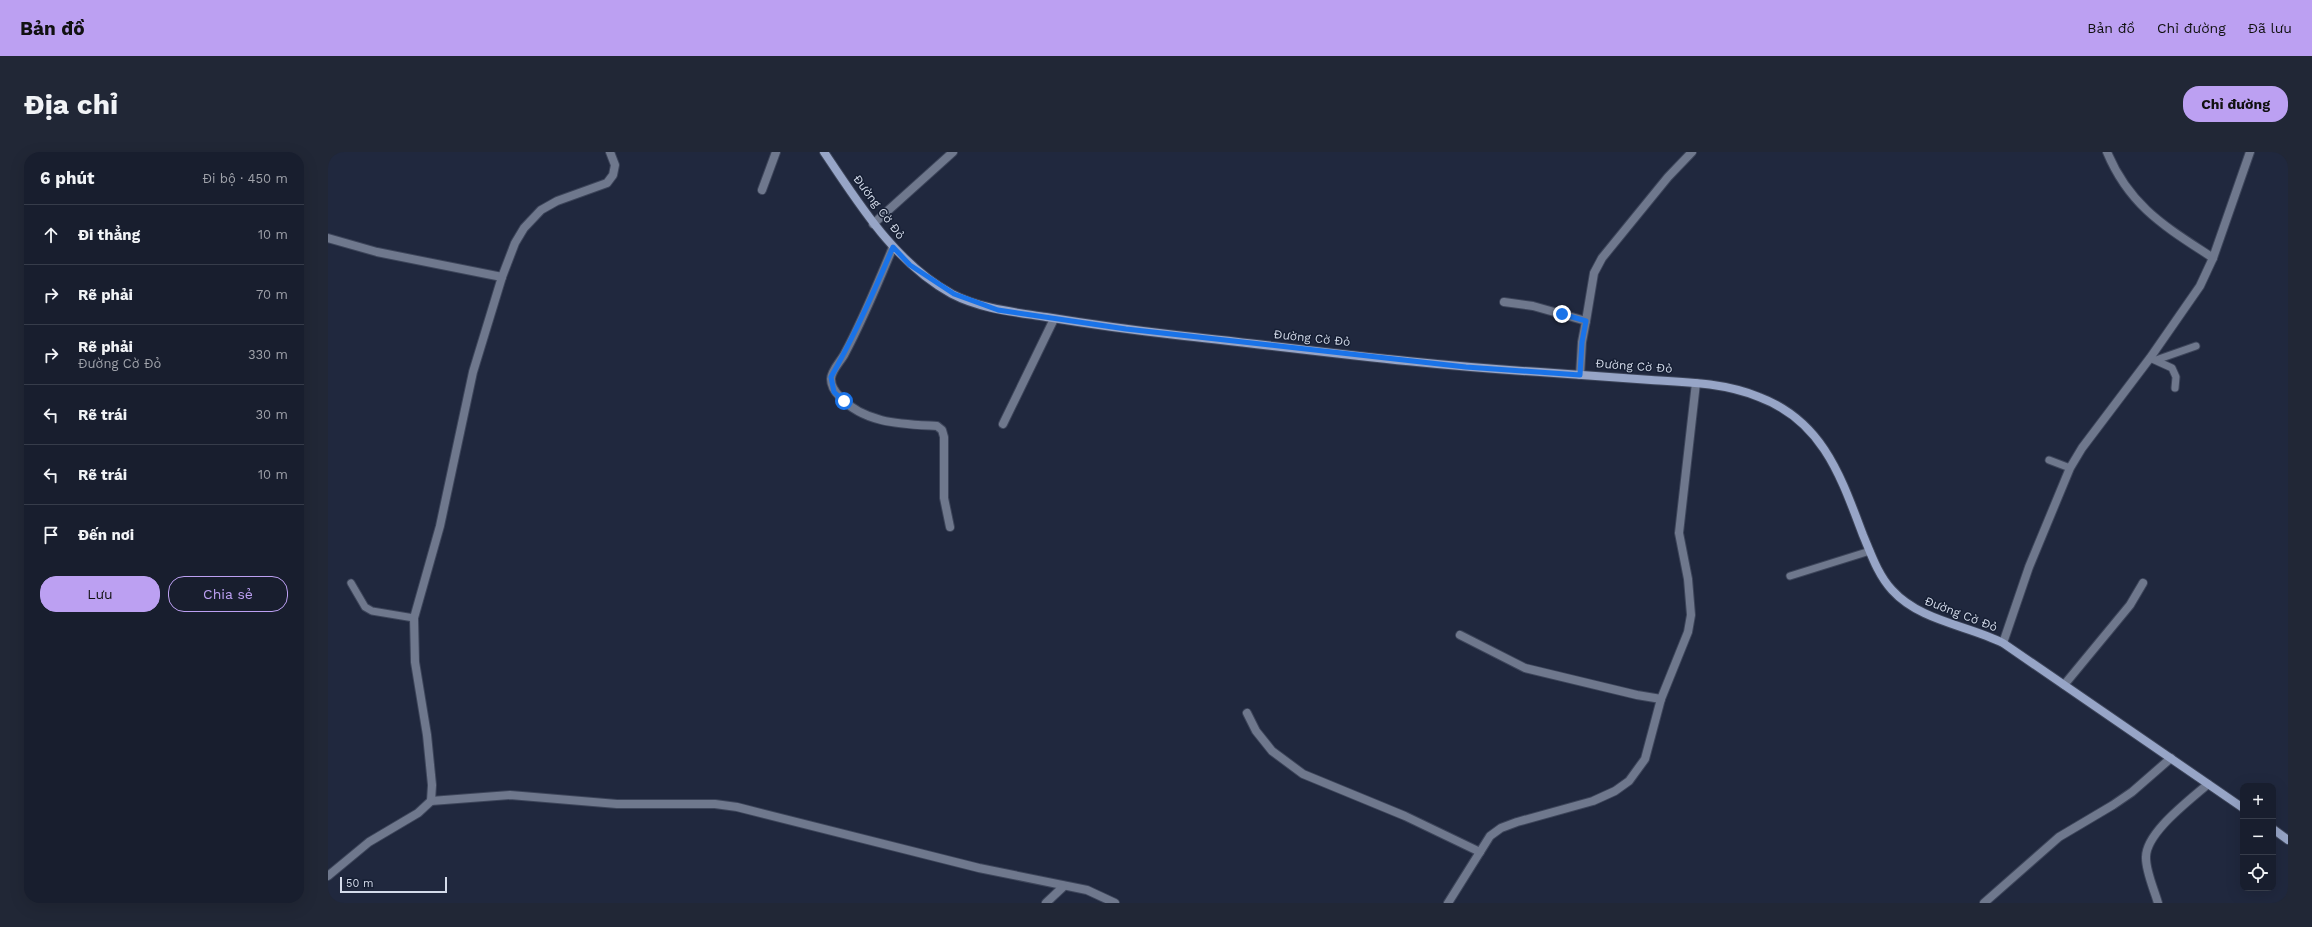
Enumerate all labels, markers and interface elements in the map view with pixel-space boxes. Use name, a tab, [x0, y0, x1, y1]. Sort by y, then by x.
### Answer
text: Bản đồ	[20, 17, 85, 40]
text: Bản đồ	[2087, 20, 2135, 36]
text: Chỉ đường	[2157, 20, 2226, 36]
text: Đã lưu	[2248, 20, 2292, 36]
button: Chỉ đường	[2183, 86, 2288, 122]
text: Địa chỉ	[24, 88, 118, 121]
text: 6 phút	[40, 168, 95, 188]
text: Đi bộ · 450 m	[202, 171, 288, 186]
street label: Đường Cờ Đỏ	[850, 172, 908, 242]
icon: ahead	[40, 224, 62, 246]
text: Đi thẳng	[78, 226, 140, 244]
text: 10 m	[258, 227, 288, 242]
icon: right	[40, 284, 62, 306]
text: Rẽ phải	[78, 286, 133, 304]
text: 70 m	[256, 287, 288, 302]
route end	[1553, 305, 1571, 323]
street label: Đường Cờ Đỏ	[1273, 327, 1351, 349]
text: Rẽ phải	[78, 338, 133, 356]
icon: right	[40, 344, 62, 366]
text: 330 m	[248, 347, 288, 362]
text: Đường Cờ Đỏ	[78, 356, 161, 371]
street label: Đường Cờ Đỏ	[1595, 356, 1673, 376]
route start	[835, 392, 853, 410]
icon: left	[40, 404, 62, 426]
text: Rẽ trái	[78, 406, 127, 424]
text: 30 m	[256, 407, 288, 422]
icon: left	[40, 464, 62, 486]
text: Rẽ trái	[78, 466, 127, 484]
text: 10 m	[258, 467, 288, 482]
icon: arrive	[40, 524, 62, 546]
text: Đến nơi	[78, 526, 134, 544]
button: Lưu	[40, 576, 160, 612]
button: Chia sẻ	[168, 576, 288, 612]
street label: Đường Cờ Đỏ	[1923, 594, 1999, 634]
map controls	[2240, 783, 2276, 891]
button: +	[2240, 783, 2276, 819]
button: −	[2240, 819, 2276, 855]
button: locate	[2240, 855, 2276, 891]
scale bar	[340, 875, 447, 894]
text: 50 m	[346, 877, 373, 890]

